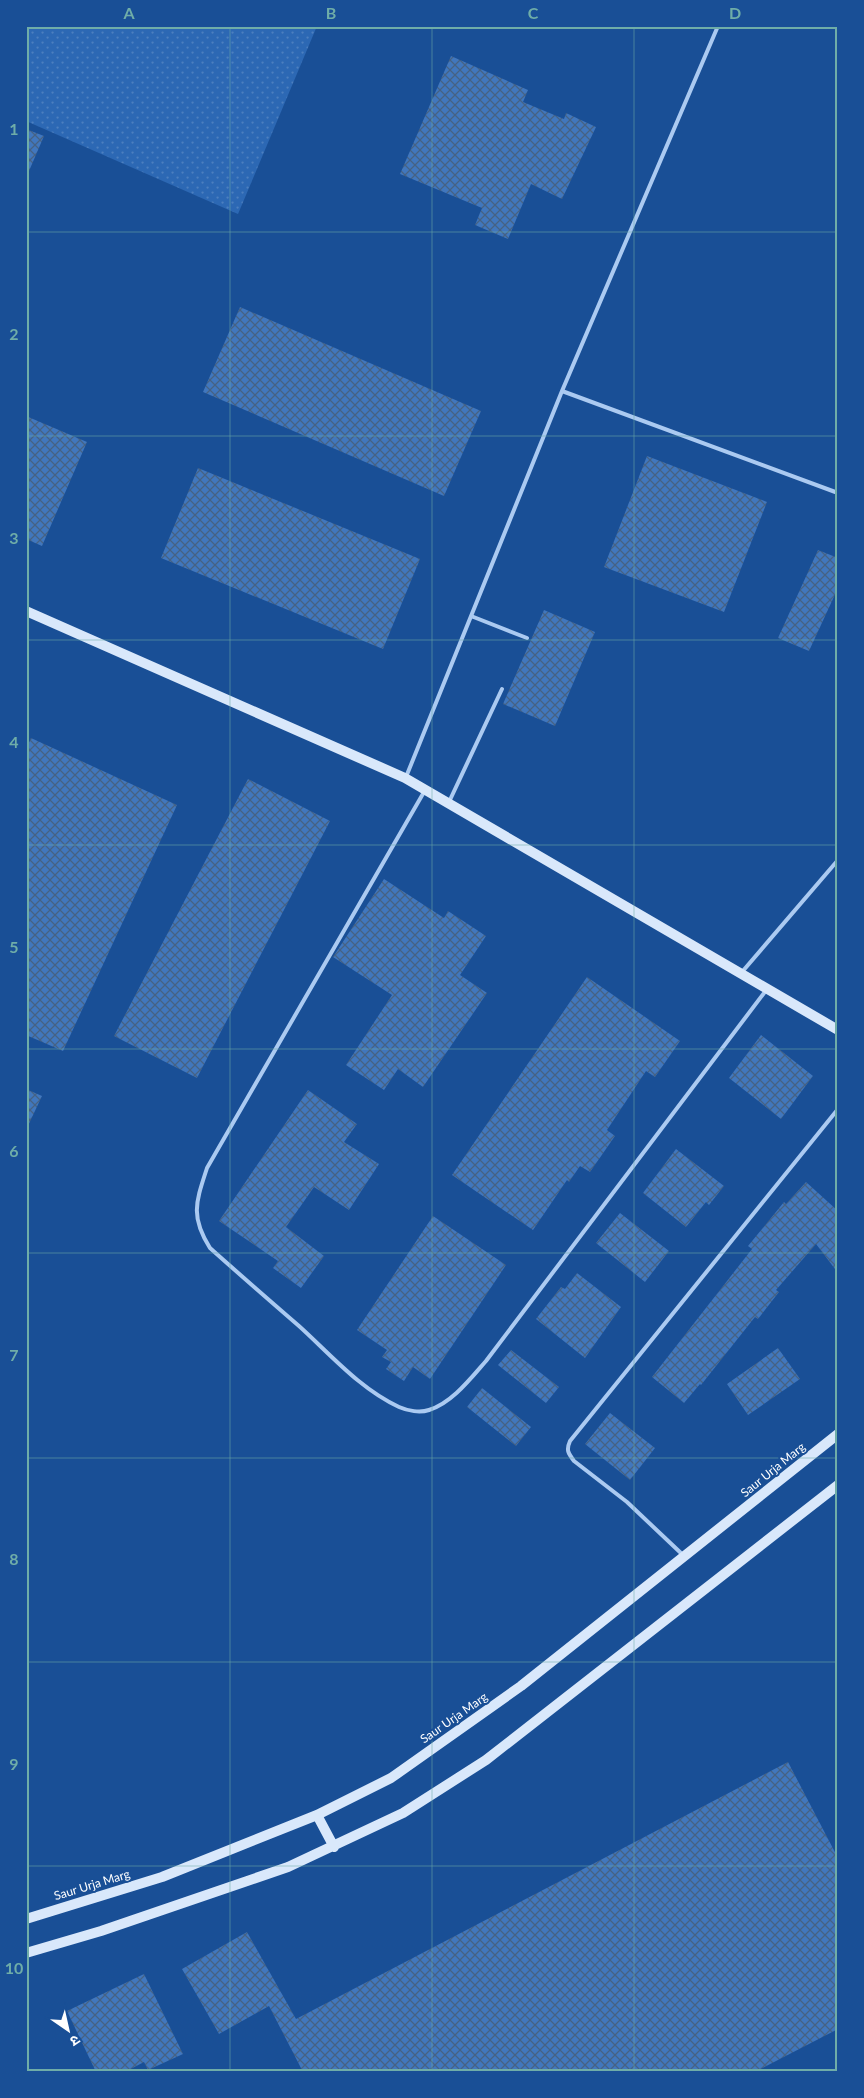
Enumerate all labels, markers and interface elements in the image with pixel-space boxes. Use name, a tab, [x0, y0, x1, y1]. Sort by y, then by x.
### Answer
text: A	[122, 3, 135, 22]
text: B	[326, 3, 336, 22]
text: C	[528, 3, 539, 22]
text: D	[729, 3, 741, 22]
text: 1	[9, 119, 19, 138]
text: 2	[9, 324, 19, 343]
text: 3	[9, 528, 19, 547]
text: 4	[9, 732, 19, 751]
text: 5	[9, 937, 19, 956]
text: 6	[9, 1141, 19, 1160]
text: 7	[9, 1345, 19, 1364]
street label: Saur Urja Marg	[737, 1439, 808, 1500]
text: 8	[9, 1549, 19, 1568]
street label: Saur Urja Marg	[417, 1689, 490, 1746]
text: 9	[9, 1754, 19, 1773]
street label: Saur Urja Marg	[52, 1866, 132, 1903]
text: 10	[5, 1958, 23, 1977]
north arrow	[42, 2006, 92, 2056]
text: उ	[67, 2032, 84, 2051]

